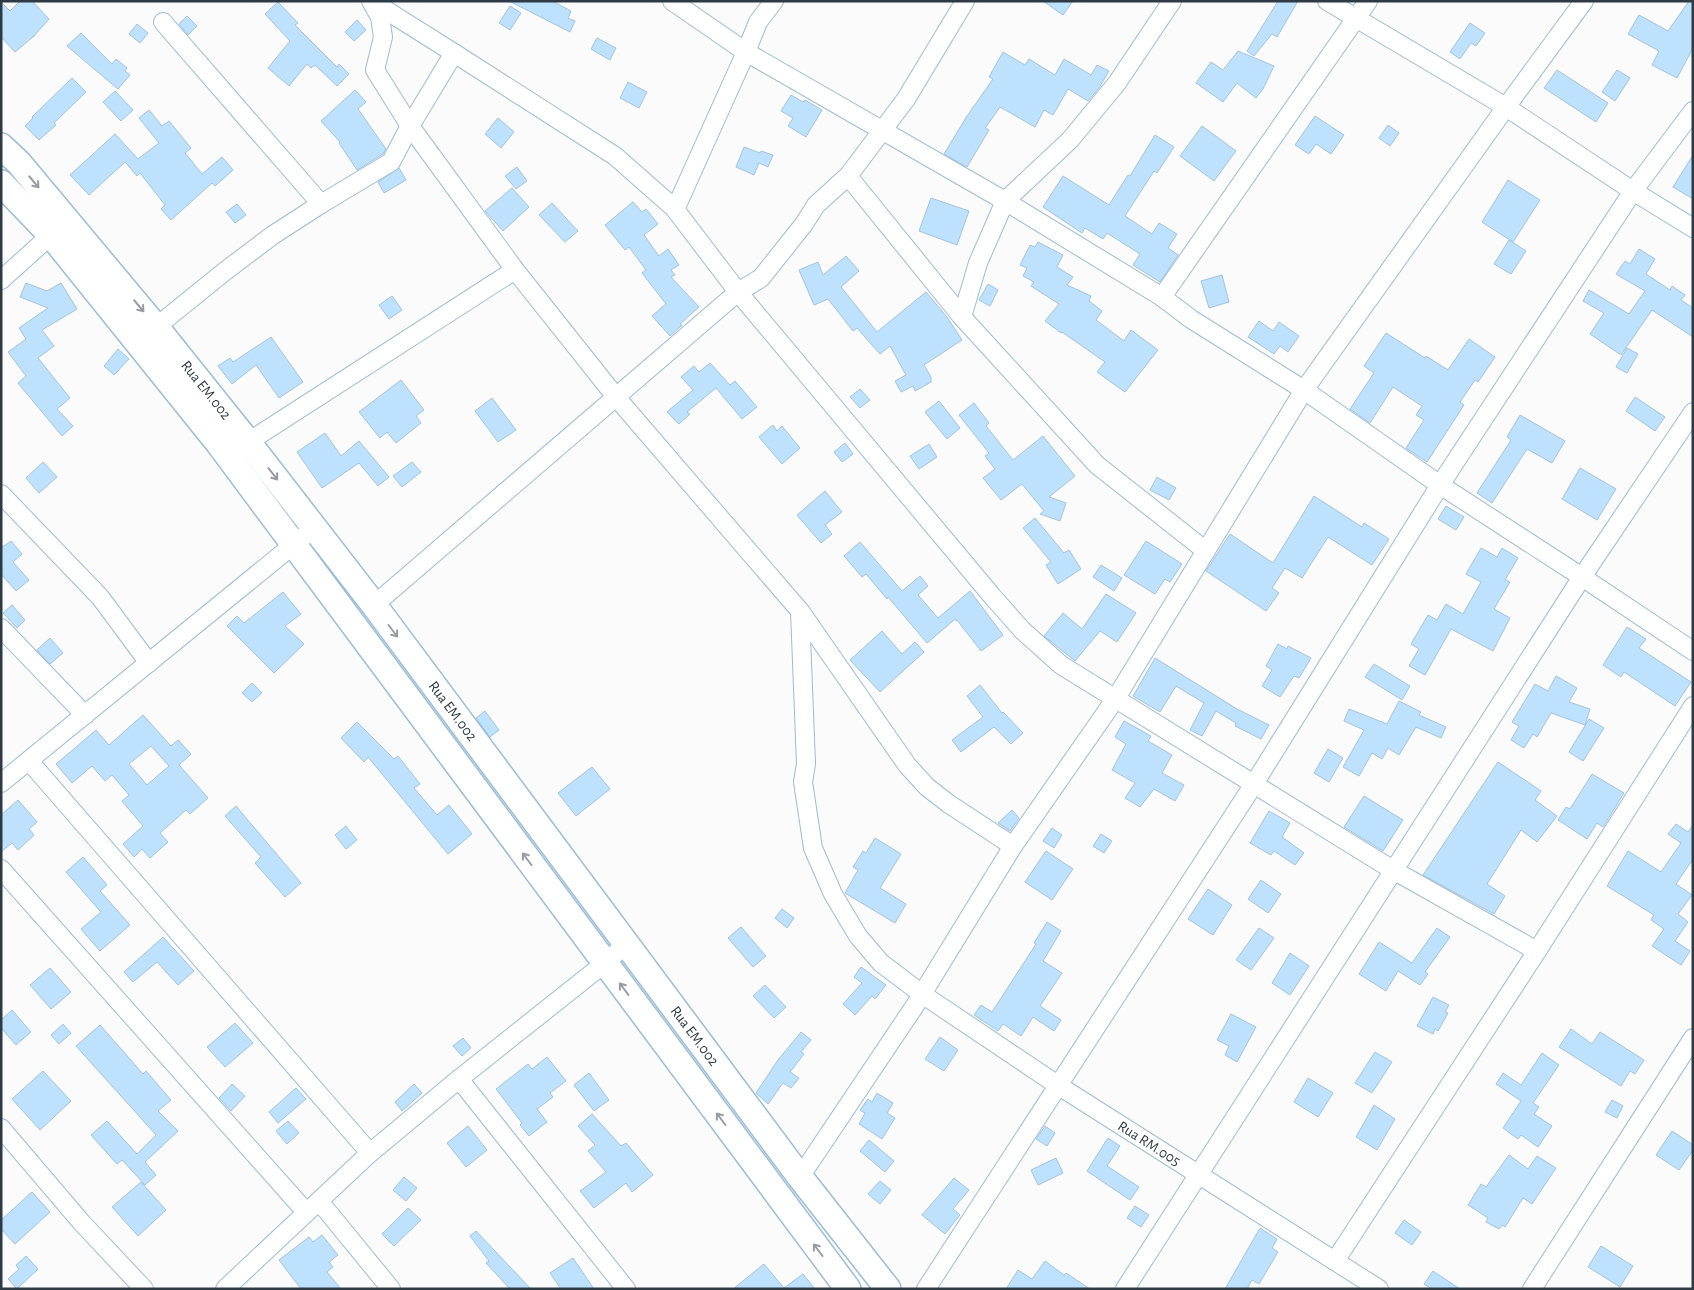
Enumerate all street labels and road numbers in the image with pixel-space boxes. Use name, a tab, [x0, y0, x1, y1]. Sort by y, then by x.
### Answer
street label: Rua EM.002	[178, 358, 234, 422]
street label: Rua EM.002	[426, 679, 480, 744]
street label: Rua EM.002	[667, 1004, 722, 1069]
street label: Rua RM.005	[1115, 1118, 1183, 1169]

